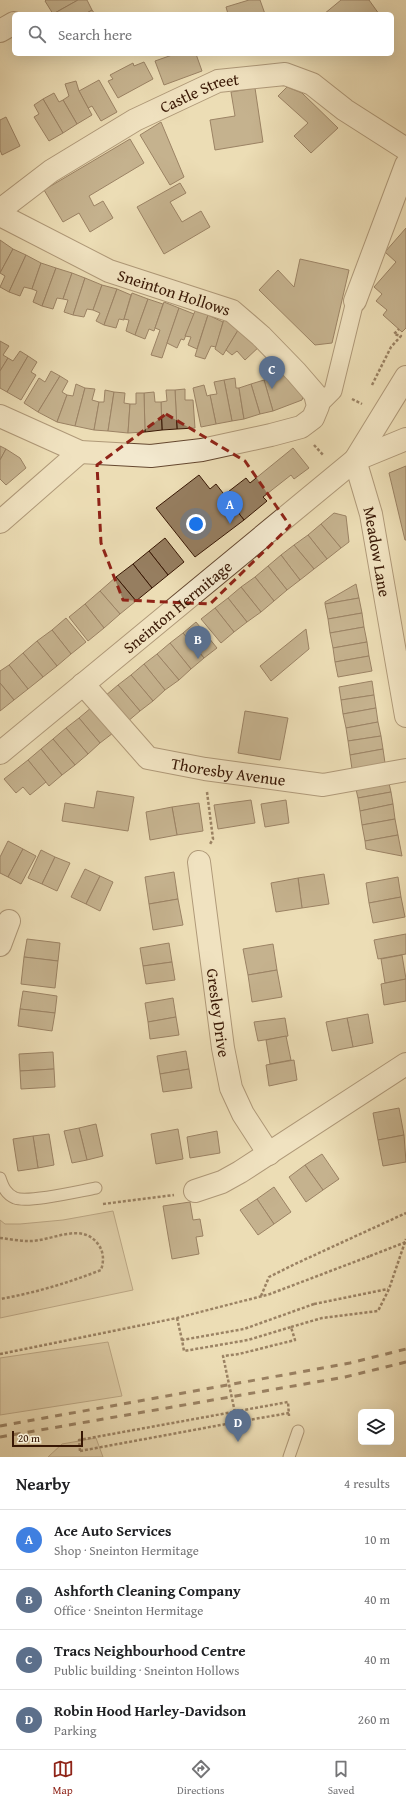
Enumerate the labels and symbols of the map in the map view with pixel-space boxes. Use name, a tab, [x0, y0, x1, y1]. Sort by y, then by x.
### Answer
street label: Castle Street	[156, 67, 240, 119]
street label: Sneinton Hollows	[114, 263, 234, 322]
pin: C	[259, 356, 285, 389]
pin: A	[217, 491, 243, 524]
street label: Meadow Lane	[357, 503, 397, 599]
your location	[186, 514, 206, 534]
street label: Sneinton Hermitage	[118, 554, 237, 659]
pin: B	[185, 626, 211, 659]
street label: Thoresby Avenue	[169, 751, 287, 792]
street label: Gresley Drive	[201, 967, 237, 1059]
pin: D	[225, 1409, 251, 1442]
scale bar	[12, 1429, 83, 1448]

